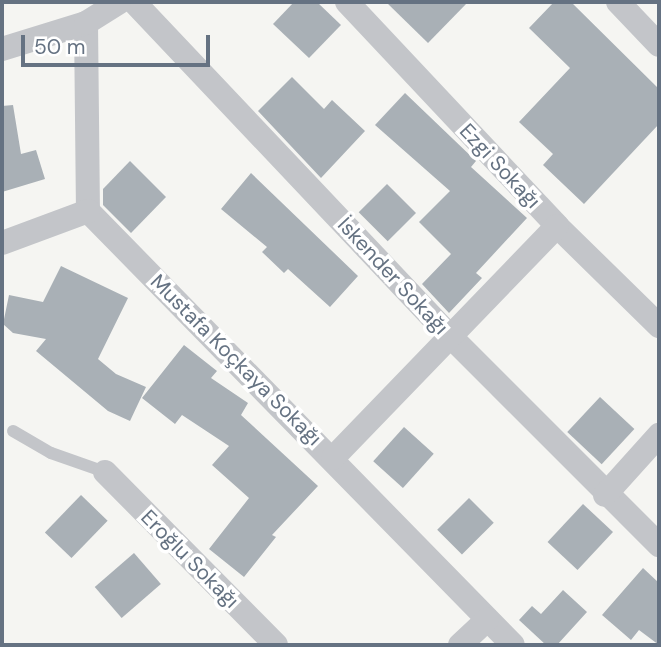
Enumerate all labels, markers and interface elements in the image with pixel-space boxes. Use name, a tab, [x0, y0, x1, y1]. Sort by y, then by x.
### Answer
scale bar	[24, 21, 214, 65]
text: 50 m	[34, 33, 85, 61]
street label: Ezgi Sokağı	[454, 118, 546, 214]
street label: İskender Sokağı	[332, 212, 454, 340]
street label: Mustafa Koçkaya Sokağı	[145, 269, 327, 451]
street label: Eroğlu Sokağı	[136, 505, 244, 613]

